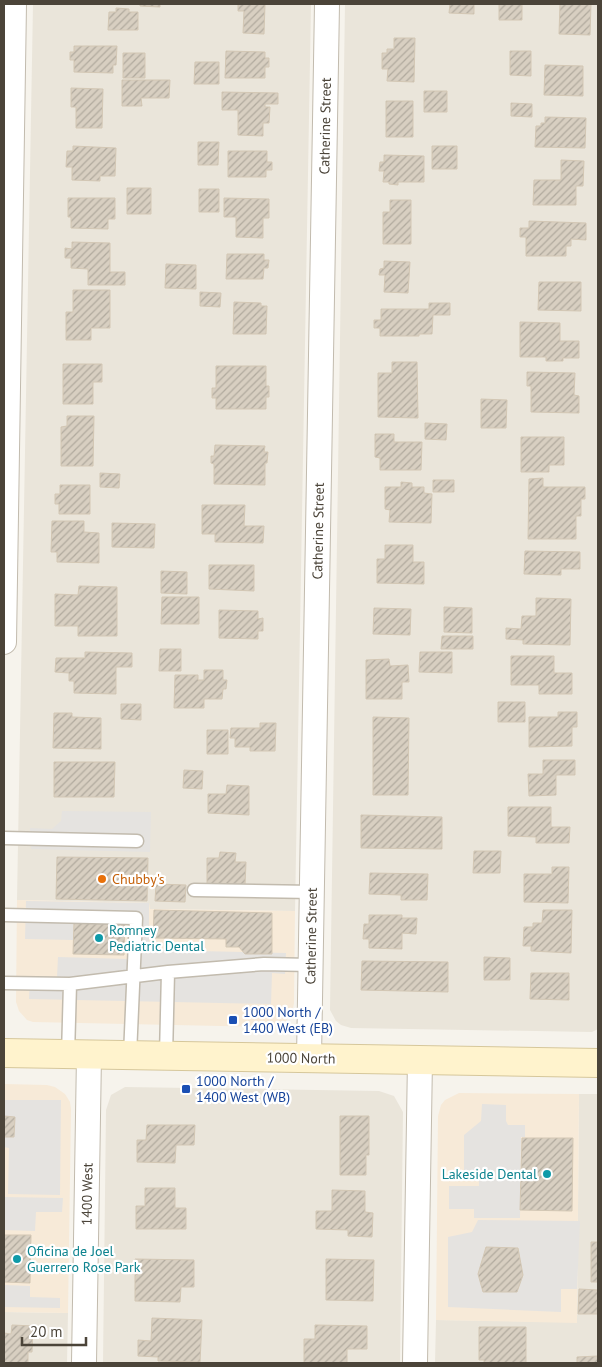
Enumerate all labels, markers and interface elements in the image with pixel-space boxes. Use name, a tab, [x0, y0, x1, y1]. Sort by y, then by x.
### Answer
street label: Catherine Street	[315, 77, 335, 175]
street label: Catherine Street	[308, 482, 328, 580]
place label: Chubby's	[112, 870, 165, 888]
marker: Chubby's	[96, 873, 108, 885]
street label: Catherine Street	[301, 887, 321, 985]
place label: Romney Pediatric Dental	[109, 921, 204, 955]
marker: Romney Pediatric Dental	[93, 932, 105, 944]
place label: 1000 North / 1400 West (EB)	[243, 1003, 333, 1037]
marker: 1000 North / 1400 West (EB)	[227, 1014, 239, 1026]
street label: 1000 North	[266, 1048, 336, 1068]
place label: 1000 North / 1400 West (WB)	[196, 1072, 290, 1106]
marker: 1000 North / 1400 West (WB)	[180, 1083, 192, 1095]
street label: 1400 West	[77, 1162, 97, 1226]
place label: Lakeside Dental	[442, 1165, 537, 1183]
marker: Lakeside Dental	[541, 1168, 553, 1180]
place label: Oficina de Joel Guerrero Rose Park	[27, 1242, 141, 1276]
marker: Oficina de Joel Guerrero Rose Park	[11, 1253, 23, 1265]
scale bar	[22, 1314, 86, 1346]
text: 20 m	[30, 1322, 63, 1341]

